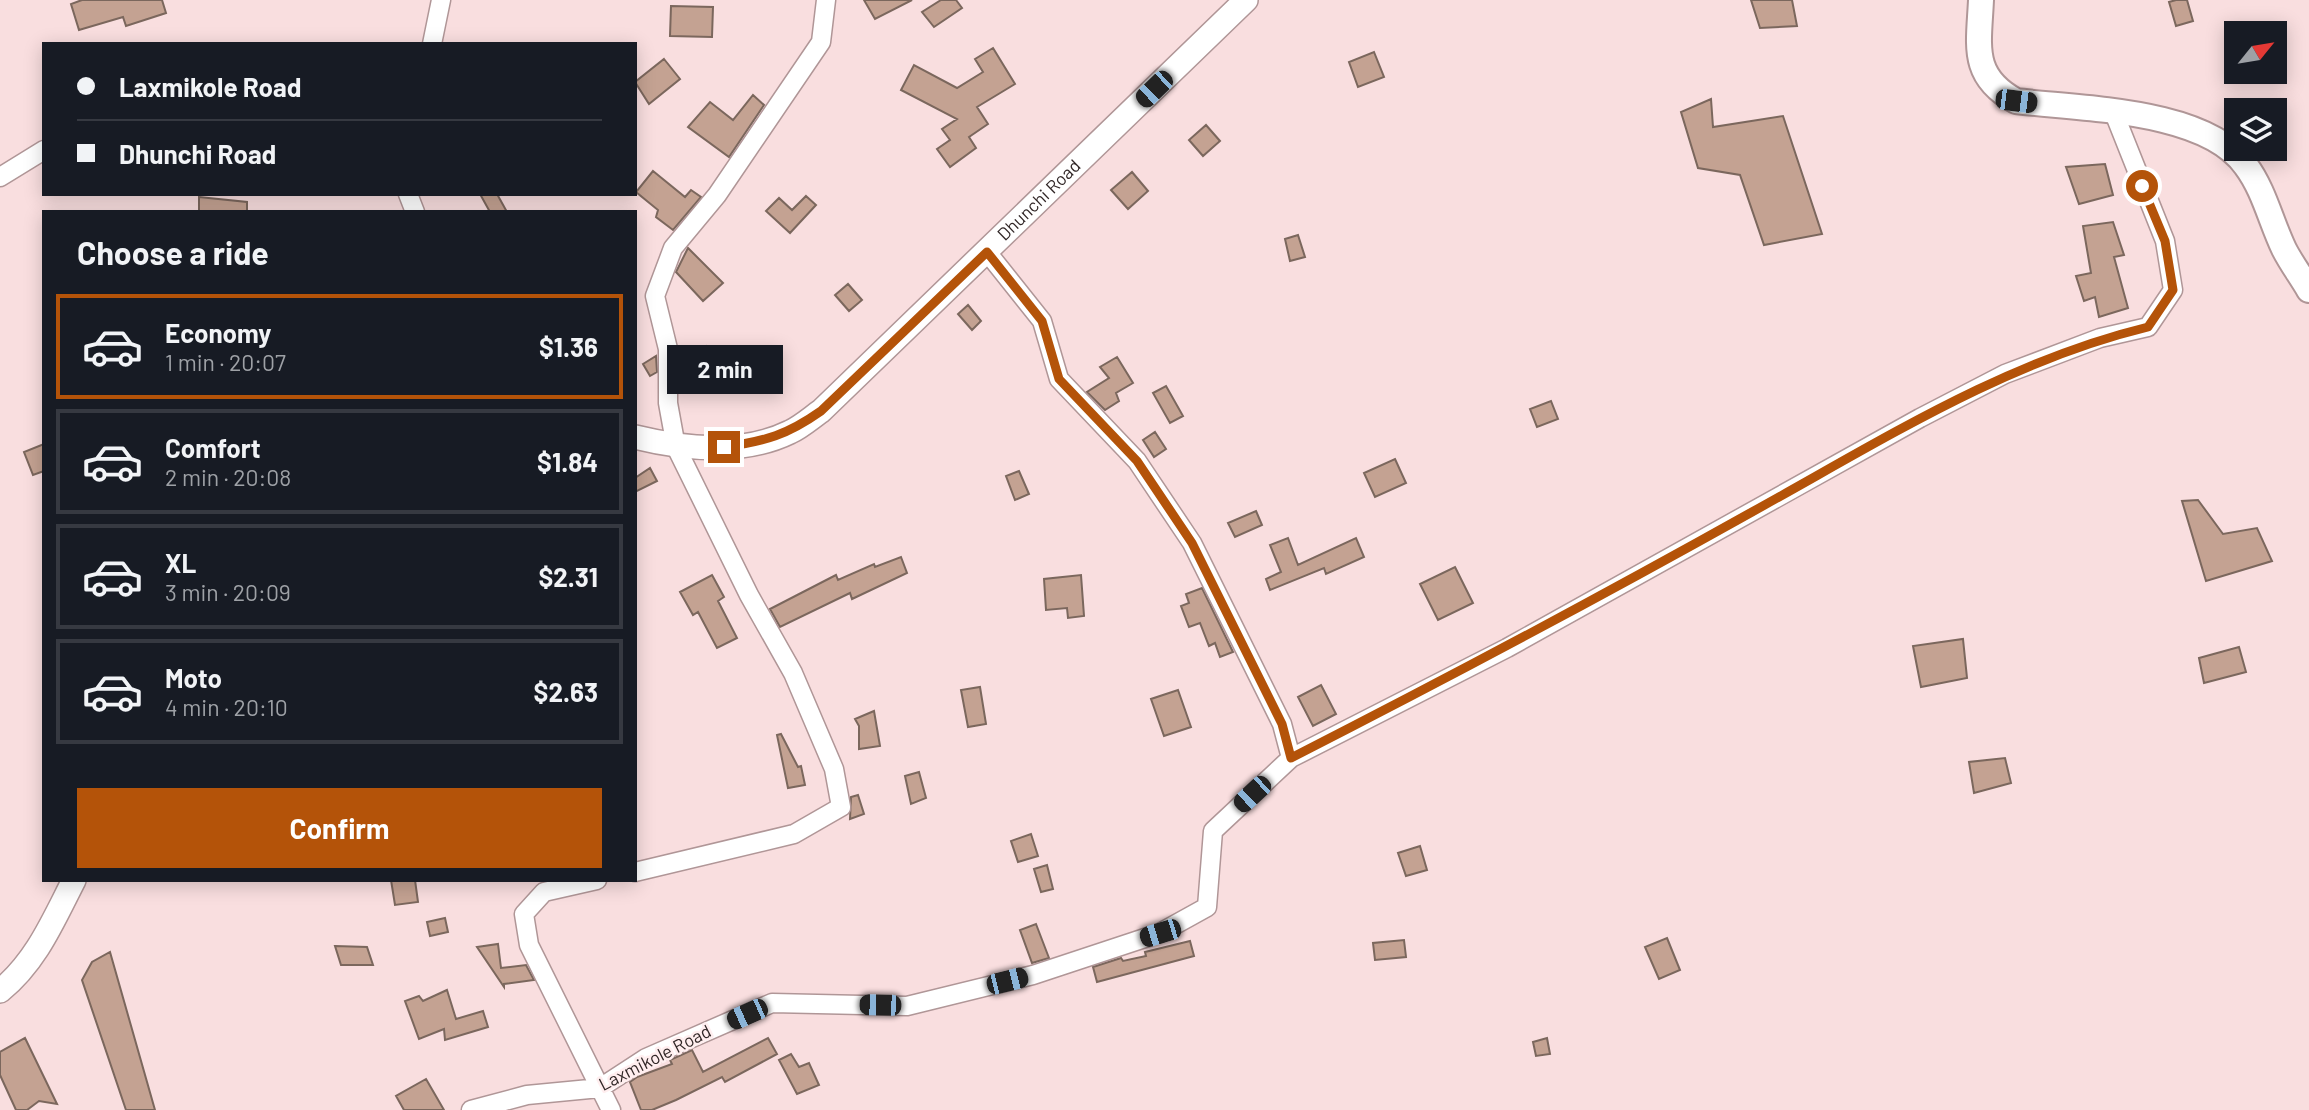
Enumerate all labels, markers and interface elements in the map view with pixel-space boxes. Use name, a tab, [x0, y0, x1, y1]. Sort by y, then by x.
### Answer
north arrow	[2224, 21, 2287, 84]
map controls	[2224, 21, 2287, 161]
car	[1132, 67, 1177, 111]
text: Laxmikole Road	[119, 71, 302, 102]
car	[1994, 88, 2039, 114]
button: layers	[2224, 98, 2287, 161]
text: Dhunchi Road	[119, 138, 276, 169]
street label: Dhunchi Road	[992, 154, 1085, 245]
route start	[2126, 170, 2158, 202]
text: Choose a ride	[77, 233, 269, 271]
icon: car	[81, 315, 144, 378]
text: Economy	[165, 317, 271, 348]
text: $1.36	[539, 331, 598, 362]
callout: 2 min	[666, 346, 782, 394]
text: 1 min · 20:07	[165, 348, 286, 376]
text: 2 min	[697, 355, 753, 383]
icon: car	[81, 430, 144, 493]
route end	[708, 431, 740, 463]
text: Comfort	[165, 432, 261, 463]
text: $1.84	[537, 446, 598, 477]
text: 2 min · 20:08	[165, 463, 291, 491]
icon: car	[81, 545, 144, 608]
text: XL	[165, 547, 196, 578]
text: $2.31	[538, 561, 598, 592]
text: 3 min · 20:09	[165, 578, 291, 606]
icon: car	[81, 660, 144, 723]
text: Moto	[165, 662, 222, 693]
text: $2.63	[534, 676, 598, 707]
text: 4 min · 20:10	[165, 693, 288, 721]
car	[1230, 772, 1275, 816]
button: Confirm	[77, 788, 602, 868]
car	[1137, 917, 1184, 949]
car	[985, 966, 1030, 996]
car	[859, 994, 902, 1016]
car	[724, 996, 771, 1032]
street label: Laxmikole Road	[595, 1019, 714, 1095]

